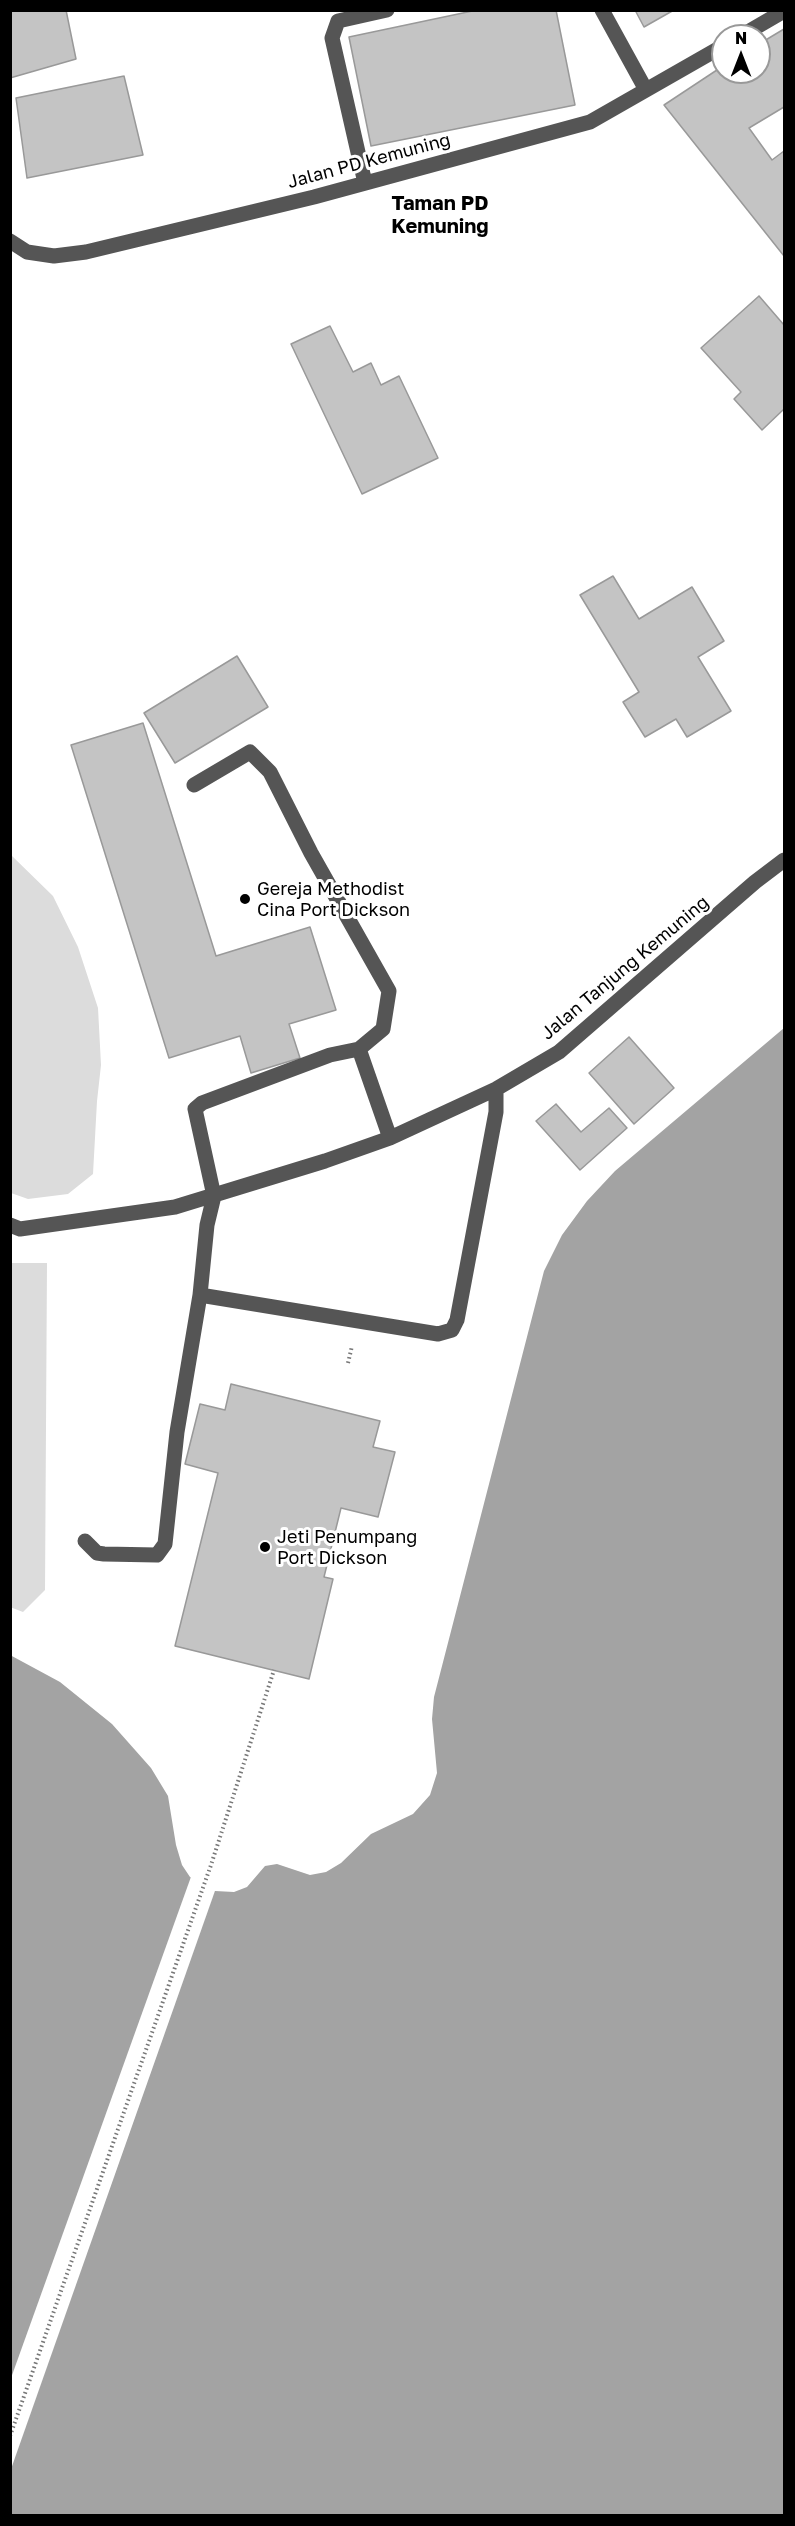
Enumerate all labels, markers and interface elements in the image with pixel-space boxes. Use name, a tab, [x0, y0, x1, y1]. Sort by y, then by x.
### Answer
north arrow	[711, 24, 771, 84]
text: N	[735, 28, 747, 48]
street label: Jalan PD Kemuning	[285, 129, 453, 193]
district label: Taman PD Kemuning	[391, 192, 489, 239]
place label: Gereja Methodist Cina Port Dickson	[257, 878, 410, 920]
marker: Gereja Methodist Cina Port Dickson	[238, 892, 252, 906]
street label: Jalan Tanjung Kemuning	[537, 892, 713, 1044]
place label: Jeti Penumpang Port Dickson	[277, 1526, 417, 1568]
marker: Jeti Penumpang Port Dickson	[258, 1540, 272, 1554]

